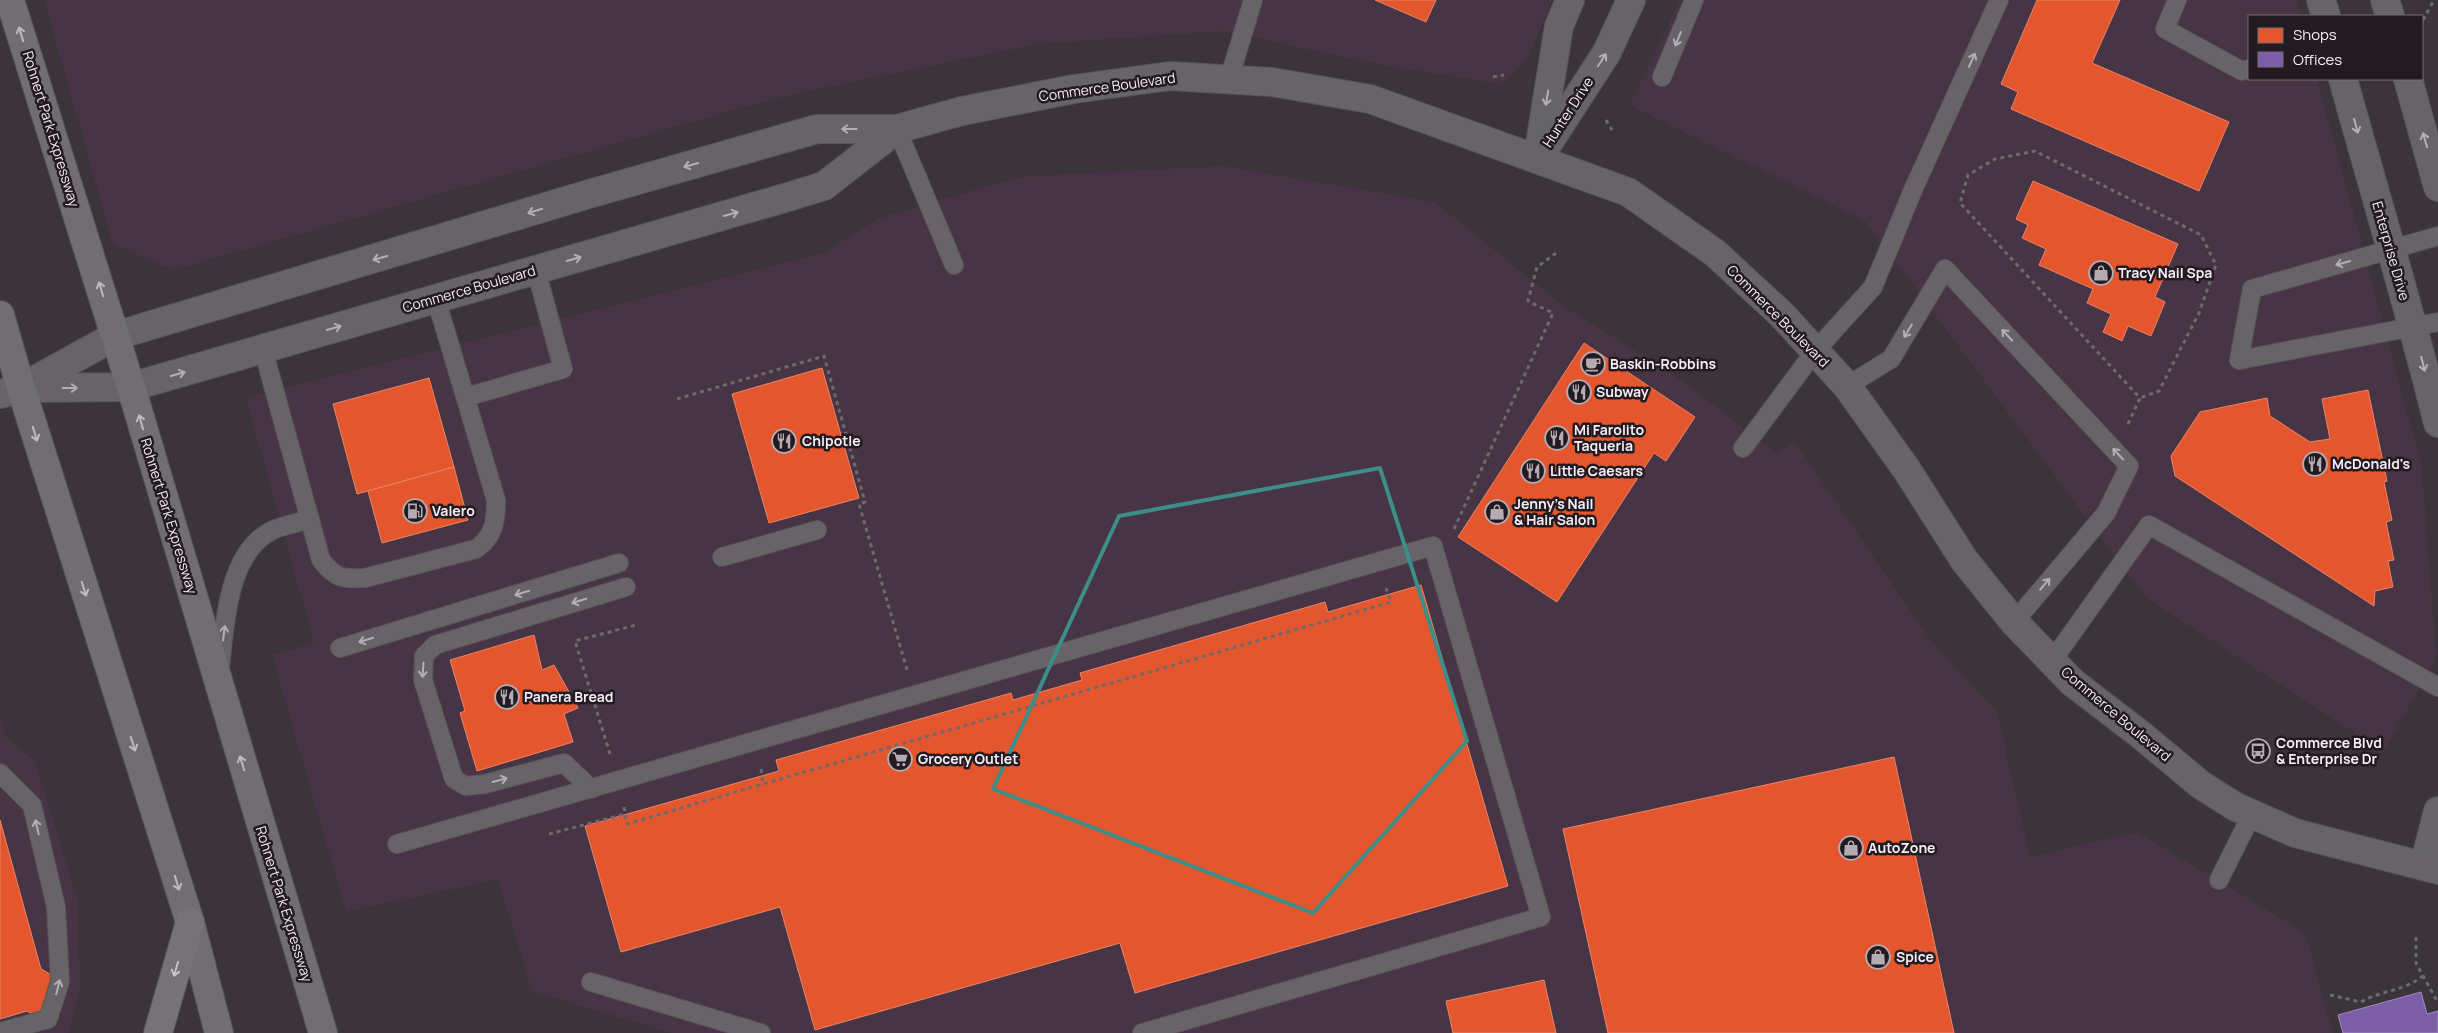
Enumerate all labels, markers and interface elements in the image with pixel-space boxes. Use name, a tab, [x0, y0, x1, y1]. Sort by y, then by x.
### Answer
legend	[2248, 15, 2423, 80]
text: Shops	[2293, 24, 2337, 45]
one-way arrow	[16, 27, 25, 42]
one-way arrow	[1673, 31, 1683, 46]
street label: Rohnert Park Expressway	[19, 48, 84, 210]
text: Offices	[2293, 49, 2342, 70]
one-way arrow	[1597, 53, 1607, 67]
one-way arrow	[1968, 53, 1978, 68]
street label: Commerce Boulevard	[1037, 68, 1176, 105]
street label: Hunter Drive	[1538, 73, 1597, 151]
one-way arrow	[1542, 89, 1552, 105]
one-way arrow	[2352, 117, 2362, 133]
one-way arrow	[841, 124, 857, 134]
one-way arrow	[2419, 132, 2429, 148]
one-way arrow	[684, 161, 700, 170]
street label: Enterprise Drive	[2368, 199, 2415, 303]
one-way arrow	[528, 207, 544, 217]
one-way arrow	[722, 208, 738, 218]
one-way arrow	[372, 253, 388, 263]
one-way arrow	[566, 254, 582, 263]
one-way arrow	[2336, 259, 2352, 268]
street label: Commerce Boulevard	[400, 260, 538, 317]
street label: Commerce Boulevard	[1723, 260, 1834, 371]
shop icon: Tracy Nail Spa	[2088, 260, 2114, 286]
place label: Tracy Nail Spa	[2118, 263, 2212, 282]
one-way arrow	[95, 282, 105, 298]
one-way arrow	[326, 323, 342, 333]
one-way arrow	[1902, 324, 1912, 338]
one-way arrow	[2001, 329, 2013, 342]
cafe icon: Baskin-Robbins	[1580, 351, 1606, 377]
place label: Baskin-Robbins	[1610, 354, 1716, 373]
one-way arrow	[2419, 355, 2428, 371]
one-way arrow	[170, 368, 186, 378]
restaurant icon: Subway	[1566, 379, 1592, 405]
place label: Subway	[1596, 382, 1649, 401]
one-way arrow	[61, 383, 77, 393]
one-way arrow	[136, 415, 145, 431]
place label: Mi Farolito Taqueria	[1574, 420, 1644, 455]
restaurant icon: Mi Farolito Taqueria	[1544, 425, 1570, 451]
one-way arrow	[31, 426, 41, 442]
restaurant icon: Chipotle	[771, 428, 797, 454]
place label: Chipotle	[802, 431, 861, 450]
street label: Rohnert Park Expressway	[137, 435, 202, 597]
one-way arrow	[2112, 448, 2124, 460]
restaurant icon: McDonald's	[2302, 451, 2328, 477]
place label: McDonald's	[2332, 454, 2410, 473]
restaurant icon: Little Caesars	[1520, 458, 1546, 484]
place label: Little Caesars	[1550, 461, 1644, 480]
place label: Jenny's Nail & Hair Salon	[1514, 494, 1595, 529]
fuel station icon: Valero	[402, 498, 428, 524]
shop icon: Jenny's Nail & Hair Salon	[1484, 499, 1510, 525]
place label: Valero	[432, 501, 475, 520]
one-way arrow	[2040, 578, 2051, 591]
one-way arrow	[80, 581, 90, 597]
one-way arrow	[514, 588, 530, 598]
one-way arrow	[572, 597, 588, 607]
one-way arrow	[219, 625, 229, 641]
one-way arrow	[359, 635, 375, 645]
one-way arrow	[419, 662, 428, 678]
street label: Commerce Boulevard	[2057, 662, 2175, 765]
restaurant icon: Panera Bread	[494, 684, 520, 710]
place label: Panera Bread	[524, 687, 613, 706]
place label: Commerce Blvd & Enterprise Dr	[2276, 733, 2382, 768]
one-way arrow	[129, 736, 139, 752]
bus stop icon: Commerce Blvd & Enterprise Dr	[2245, 738, 2271, 764]
supermarket icon: Grocery Outlet	[887, 746, 913, 772]
place label: Grocery Outlet	[918, 749, 1018, 768]
one-way arrow	[237, 755, 247, 771]
one-way arrow	[491, 775, 507, 784]
one-way arrow	[32, 819, 41, 835]
street label: Rohnert Park Expressway	[252, 823, 317, 985]
shop icon: AutoZone	[1838, 835, 1864, 861]
place label: AutoZone	[1868, 838, 1935, 857]
one-way arrow	[173, 874, 182, 890]
shop icon: Spice	[1865, 944, 1891, 970]
place label: Spice	[1896, 947, 1934, 966]
one-way arrow	[171, 960, 181, 976]
one-way arrow	[54, 979, 63, 995]

